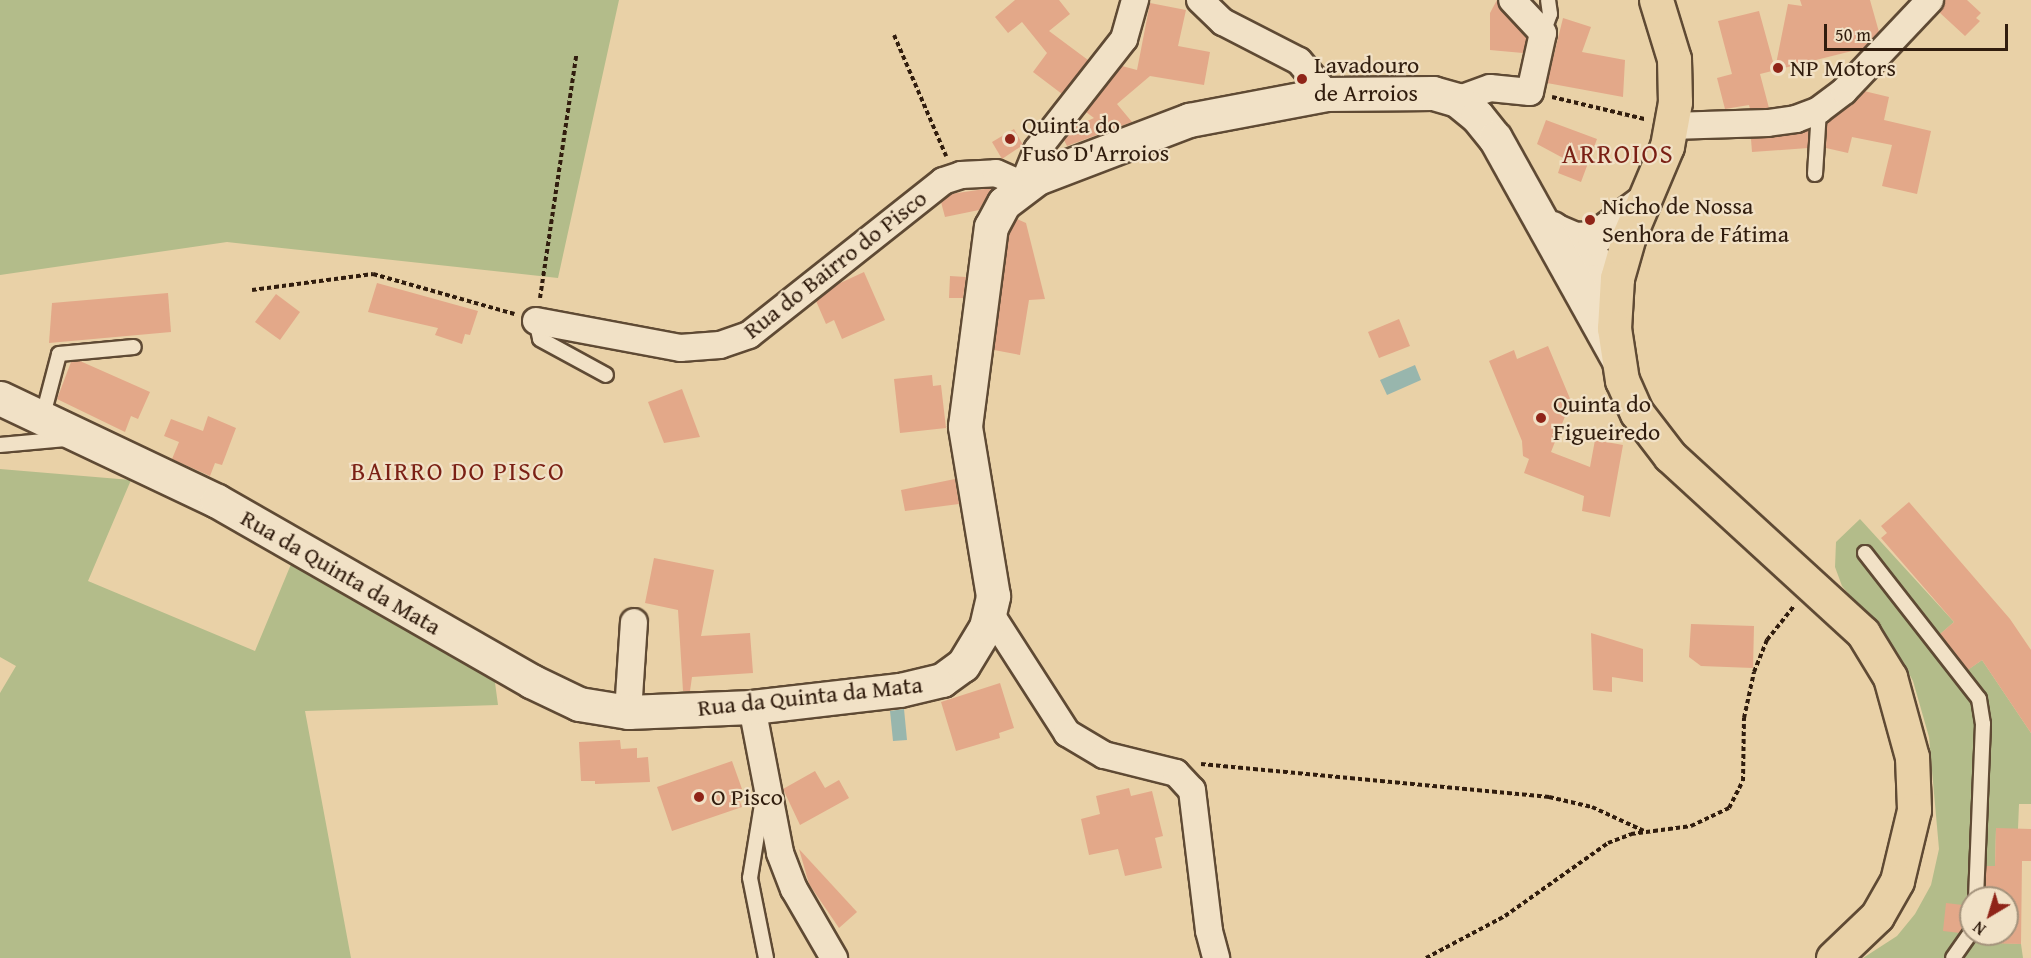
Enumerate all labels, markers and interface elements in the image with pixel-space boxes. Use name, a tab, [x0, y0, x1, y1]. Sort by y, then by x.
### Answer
scale bar	[1827, 12, 2012, 50]
text: 50 m	[1835, 21, 1871, 48]
place label: Lavadouro de Arroios	[1314, 51, 1419, 107]
place label: NP Motors	[1790, 54, 1896, 82]
marker: NP Motors	[1771, 61, 1785, 75]
marker: Lavadouro de Arroios	[1295, 72, 1309, 86]
place label: Quinta do Fuso D'Arroios	[1022, 111, 1169, 167]
marker: Quinta do Fuso D'Arroios	[1003, 132, 1017, 146]
district label: ARROIOS	[1562, 138, 1674, 170]
street label: Rua do Bairro do Pisco	[738, 183, 932, 345]
place label: Nicho de Nossa Senhora de Fátima	[1602, 192, 1789, 248]
marker: Nicho de Nossa Senhora de Fátima	[1583, 213, 1597, 227]
place label: Quinta do Figueiredo	[1553, 390, 1660, 446]
marker: Quinta do Figueiredo	[1534, 411, 1548, 425]
district label: BAIRRO DO PISCO	[351, 455, 565, 487]
street label: Rua da Quinta da Mata	[236, 503, 446, 641]
street label: Rua da Quinta da Mata	[696, 670, 924, 722]
place label: O Pisco	[711, 783, 783, 811]
marker: O Pisco	[692, 790, 706, 804]
north arrow	[1959, 886, 2019, 946]
text: N	[1968, 916, 1991, 941]

